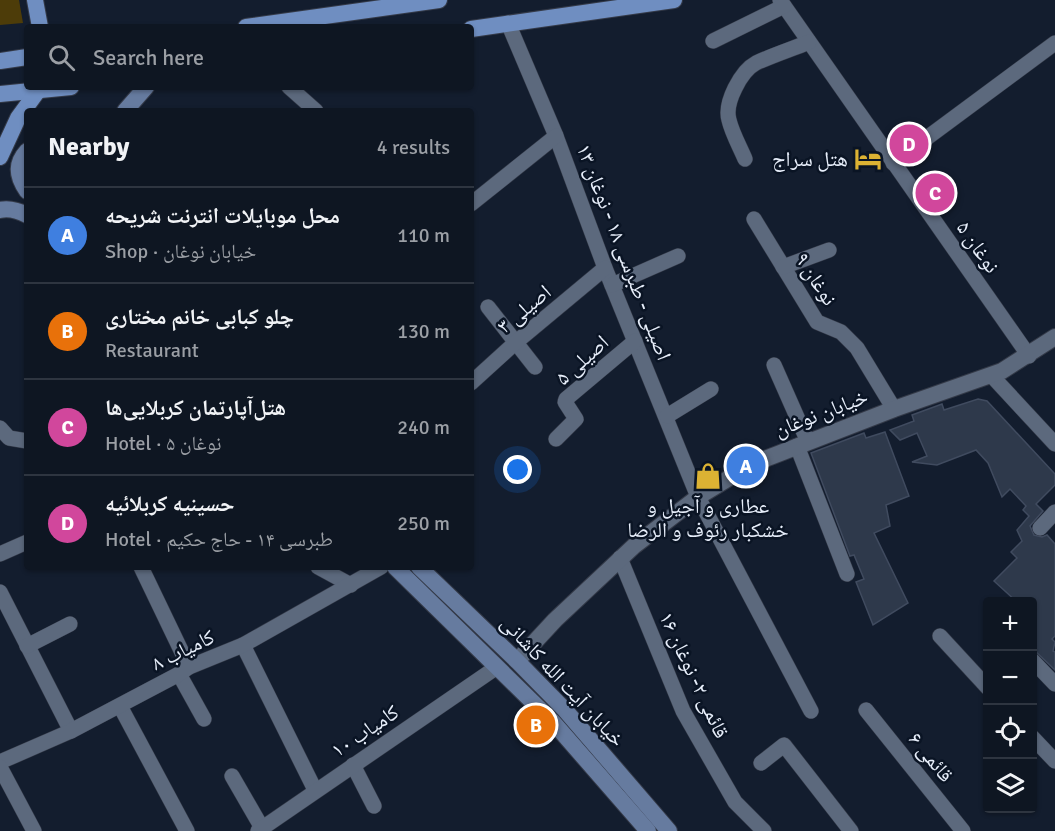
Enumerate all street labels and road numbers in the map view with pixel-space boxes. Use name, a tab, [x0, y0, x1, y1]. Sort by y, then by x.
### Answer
street label: اصیلی - طبرسی ۱۸ - نوغان ۱۳	[571, 140, 677, 364]
street label: نوغان ۵	[951, 216, 1005, 278]
street label: نوغان ۹	[789, 248, 843, 310]
street label: اصیلی ۳	[492, 279, 556, 339]
street label: اصیلی ۵	[550, 329, 614, 391]
street label: خیابان نوغان	[771, 383, 871, 443]
street label: قائمی ۲- نوغان ۱۶	[653, 608, 735, 742]
street label: خیابان آیت الله کاشانی	[495, 610, 631, 752]
street label: کامیاب ۸	[147, 624, 219, 676]
street label: کامیاب ۱۰	[326, 699, 404, 763]
street label: قائمی ۶	[903, 727, 959, 787]

